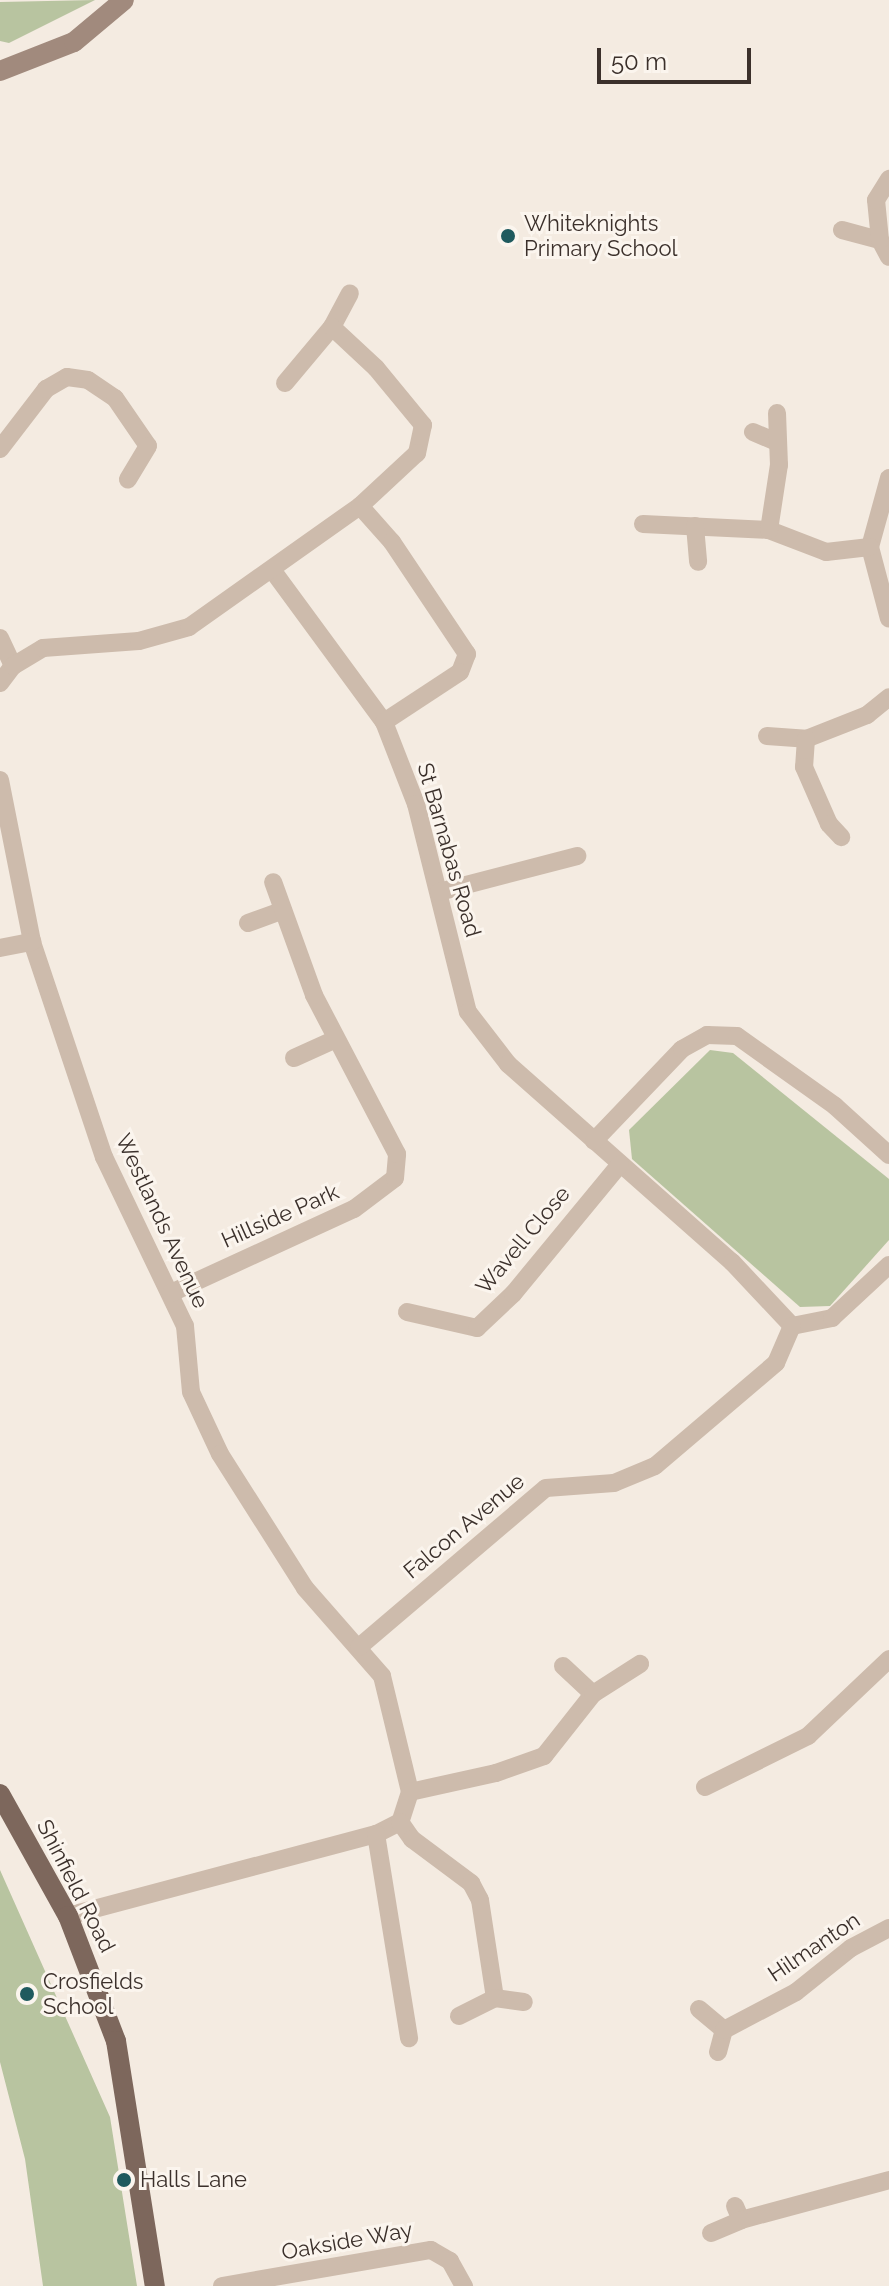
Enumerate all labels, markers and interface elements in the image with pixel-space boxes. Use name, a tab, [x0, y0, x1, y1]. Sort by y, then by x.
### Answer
scale bar	[601, 32, 755, 82]
text: 50 m	[611, 47, 667, 76]
place label: Whiteknights Primary School	[524, 210, 678, 262]
marker: Whiteknights Primary School	[499, 227, 517, 245]
street label: St Barnabas Road	[412, 760, 486, 940]
street label: Westlands Avenue	[110, 1129, 214, 1313]
street label: Hillside Park	[217, 1178, 343, 1254]
street label: Wavell Close	[470, 1181, 576, 1299]
street label: Falcon Avenue	[398, 1468, 530, 1584]
street label: Shinfield Road	[31, 1815, 121, 1957]
street label: Hilmanton	[763, 1907, 865, 1987]
place label: Crosfields School	[43, 1968, 143, 2020]
marker: Crosfields School	[18, 1985, 36, 2003]
place label: Halls Lane	[140, 2167, 247, 2193]
marker: Halls Lane	[115, 2171, 133, 2189]
street label: Oakside Way	[279, 2216, 415, 2266]

